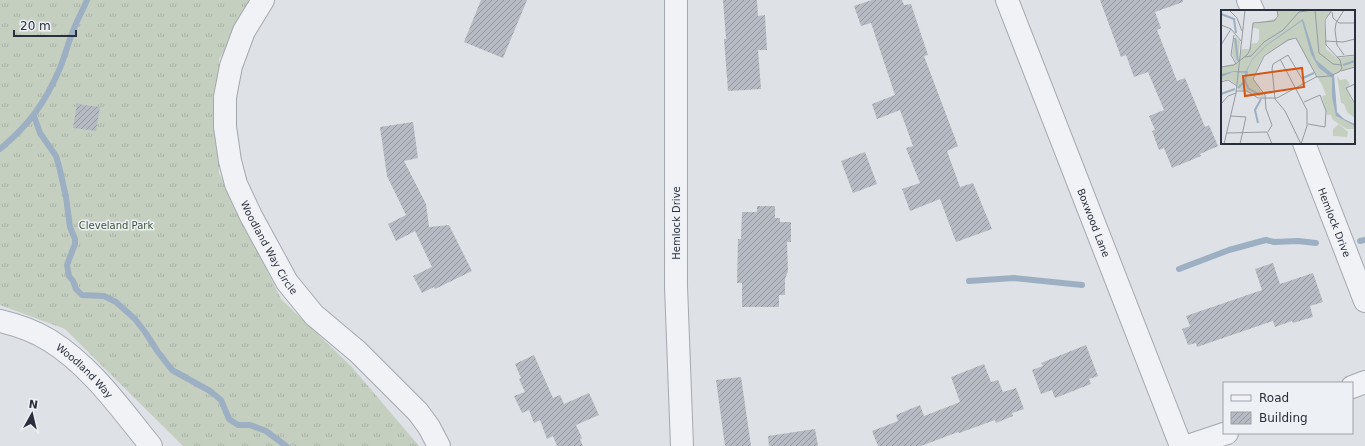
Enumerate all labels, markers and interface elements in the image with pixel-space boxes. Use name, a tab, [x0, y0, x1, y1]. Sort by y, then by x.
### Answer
inset map	[1221, 10, 1355, 144]
scale bar	[14, 12, 76, 38]
text: 20 m	[20, 19, 51, 33]
street label: Hemlock Drive	[671, 186, 682, 260]
street label: Hemlock Drive	[1316, 186, 1353, 259]
street label: Boxwood Lane	[1075, 187, 1112, 259]
street label: Woodland Way Circle	[239, 199, 300, 296]
park label: Cleveland Park	[79, 220, 153, 231]
street label: Woodland Way	[54, 342, 115, 400]
legend	[1223, 382, 1353, 434]
text: Road	[1259, 391, 1289, 405]
north arrow	[12, 394, 52, 434]
text: N	[28, 398, 39, 412]
text: Building	[1259, 411, 1308, 425]

